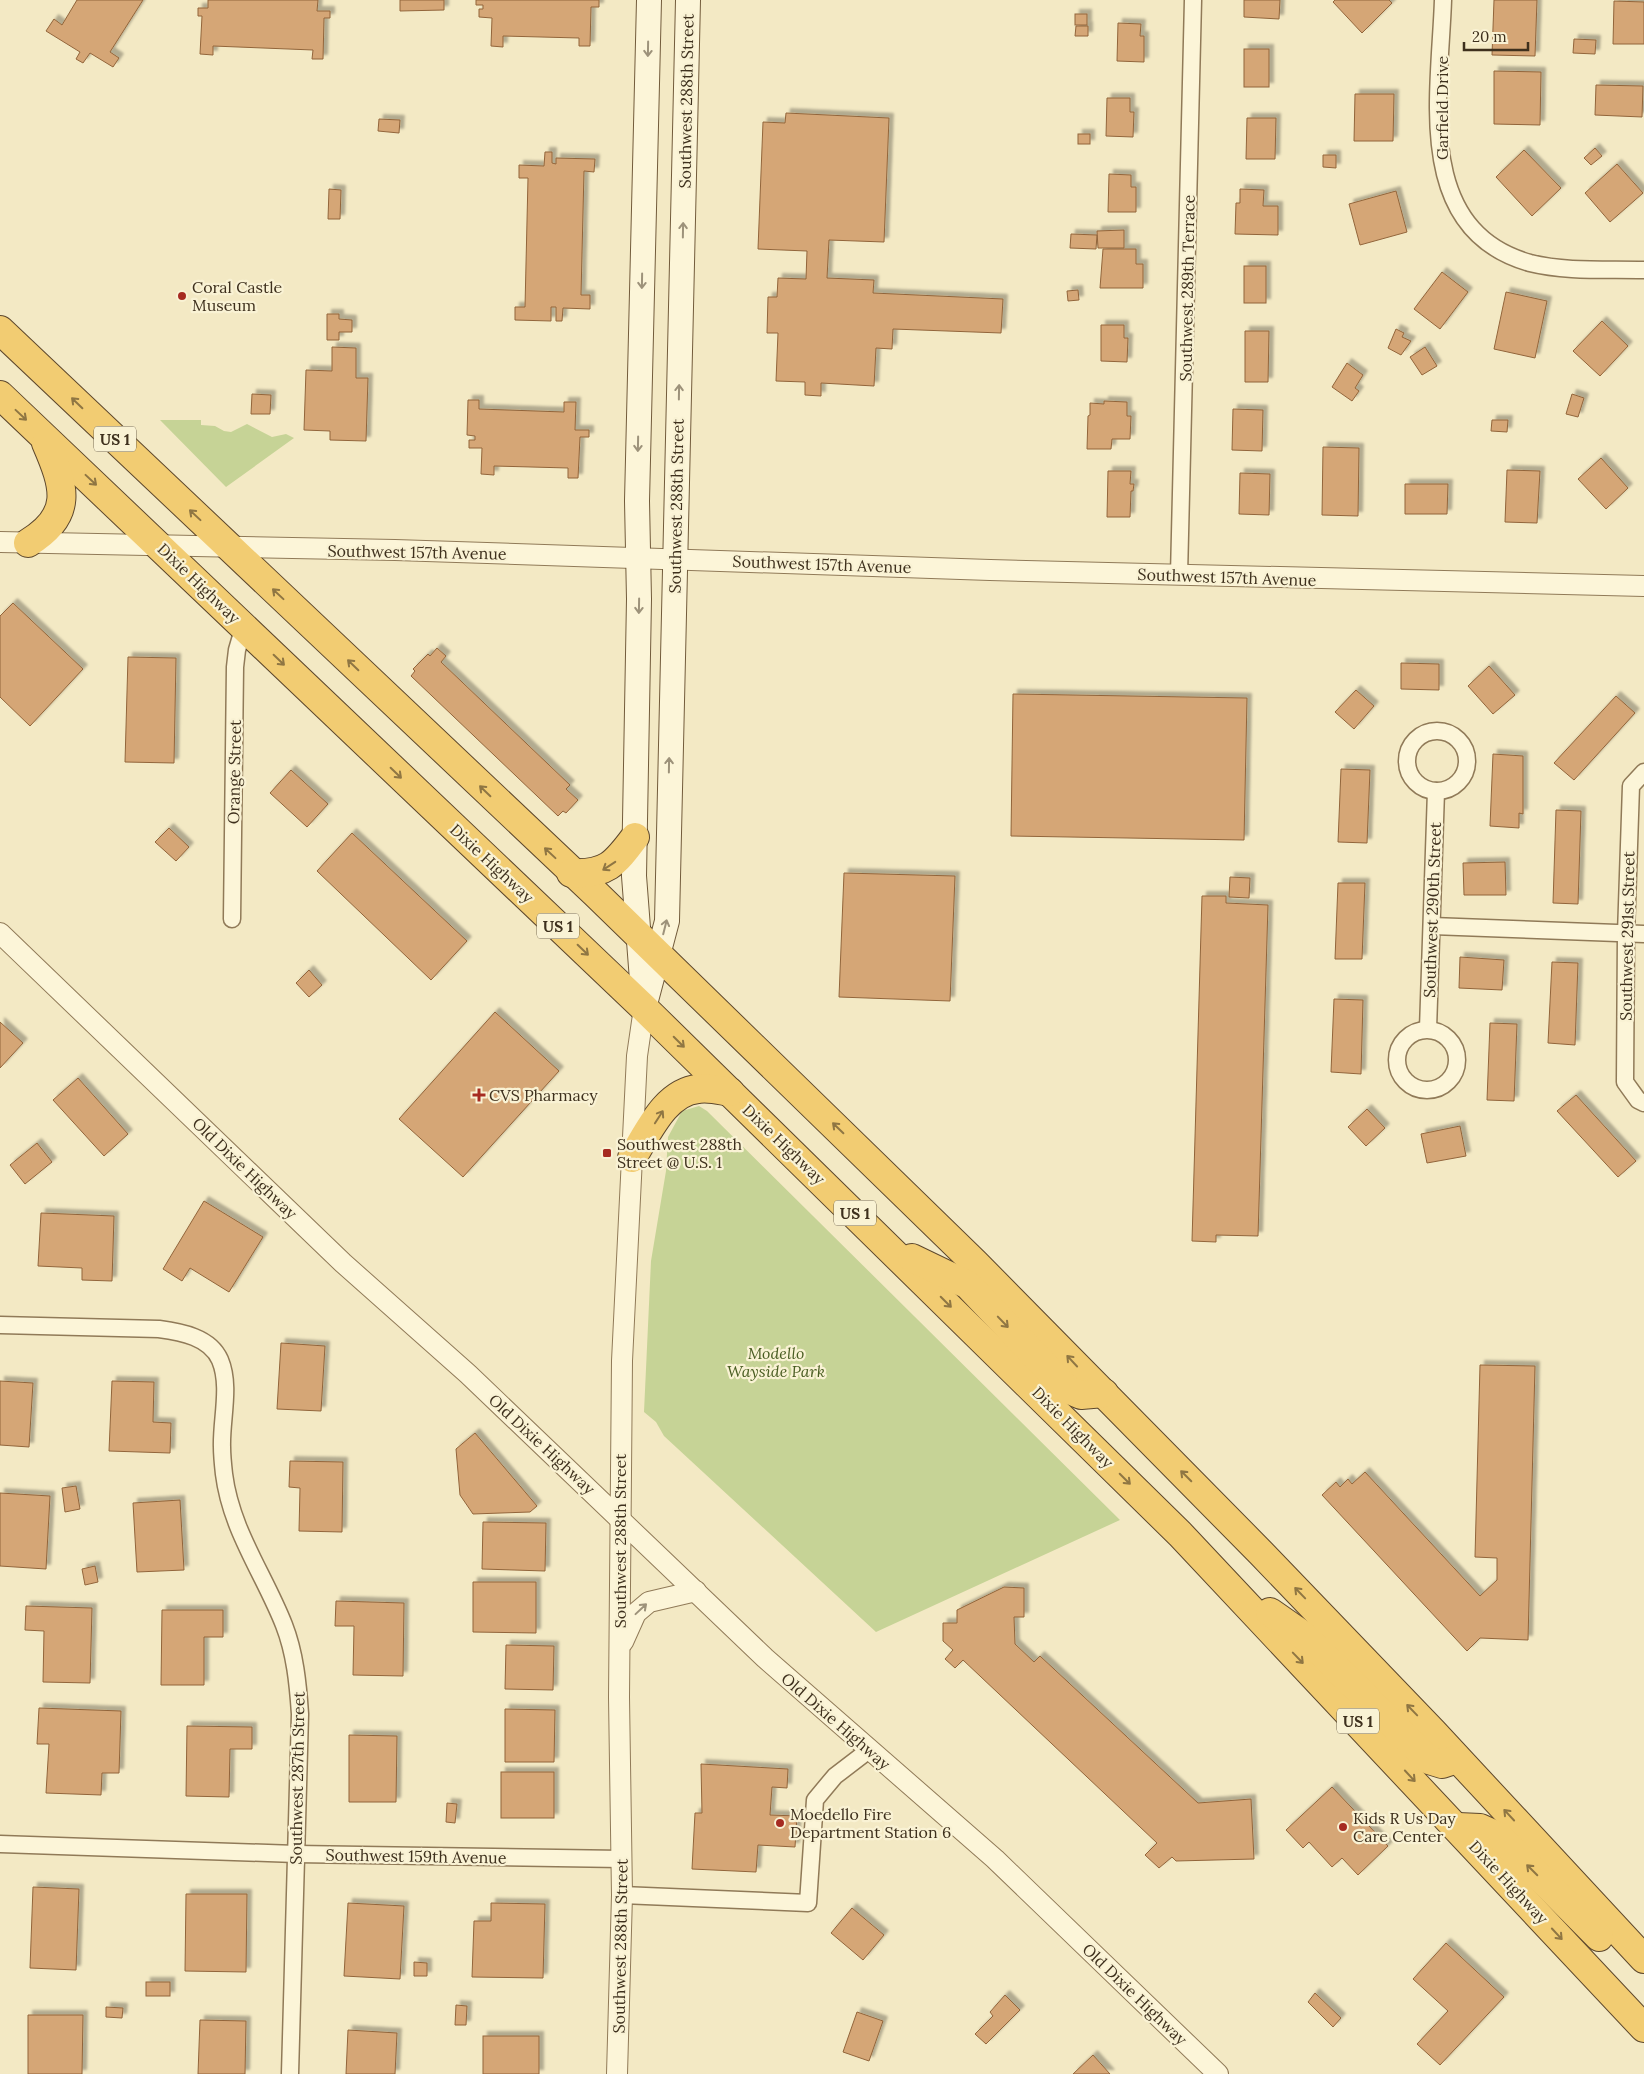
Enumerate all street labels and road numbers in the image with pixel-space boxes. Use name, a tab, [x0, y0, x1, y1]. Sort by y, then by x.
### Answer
street label: Southwest 288th Street	[674, 13, 698, 189]
street label: Garfield Drive	[1432, 56, 1452, 160]
street label: Southwest 289th Terrace	[1175, 194, 1199, 382]
street label: Southwest 288th Street	[664, 418, 688, 594]
road number: US 1	[94, 426, 136, 452]
street label: Dixie Highway	[154, 539, 245, 628]
street label: Southwest 157th Avenue	[327, 540, 507, 564]
street label: Southwest 157th Avenue	[732, 551, 912, 577]
street label: Southwest 157th Avenue	[1137, 564, 1317, 590]
street label: Orange Street	[223, 719, 245, 824]
street label: Dixie Highway	[446, 819, 538, 907]
street label: Southwest 290th Street	[1419, 821, 1445, 998]
street label: Southwest 291st Street	[1616, 850, 1638, 1021]
road number: US 1	[537, 914, 579, 938]
street label: Dixie Highway	[739, 1100, 830, 1189]
street label: Old Dixie Highway	[188, 1113, 302, 1223]
road number: US 1	[834, 1200, 876, 1226]
street label: Dixie Highway	[1028, 1382, 1118, 1472]
street label: Old Dixie Highway	[485, 1390, 600, 1499]
street label: Southwest 288th Street	[610, 1453, 630, 1628]
street label: Old Dixie Highway	[777, 1668, 895, 1774]
street label: Southwest 287th Street	[285, 1690, 309, 1865]
road number: US 1	[1337, 1708, 1379, 1734]
street label: Dixie Highway	[1465, 1836, 1553, 1928]
street label: Southwest 159th Avenue	[325, 1844, 507, 1868]
street label: Southwest 288th Street	[608, 1858, 632, 2034]
street label: Old Dixie Highway	[1078, 1939, 1192, 2049]

